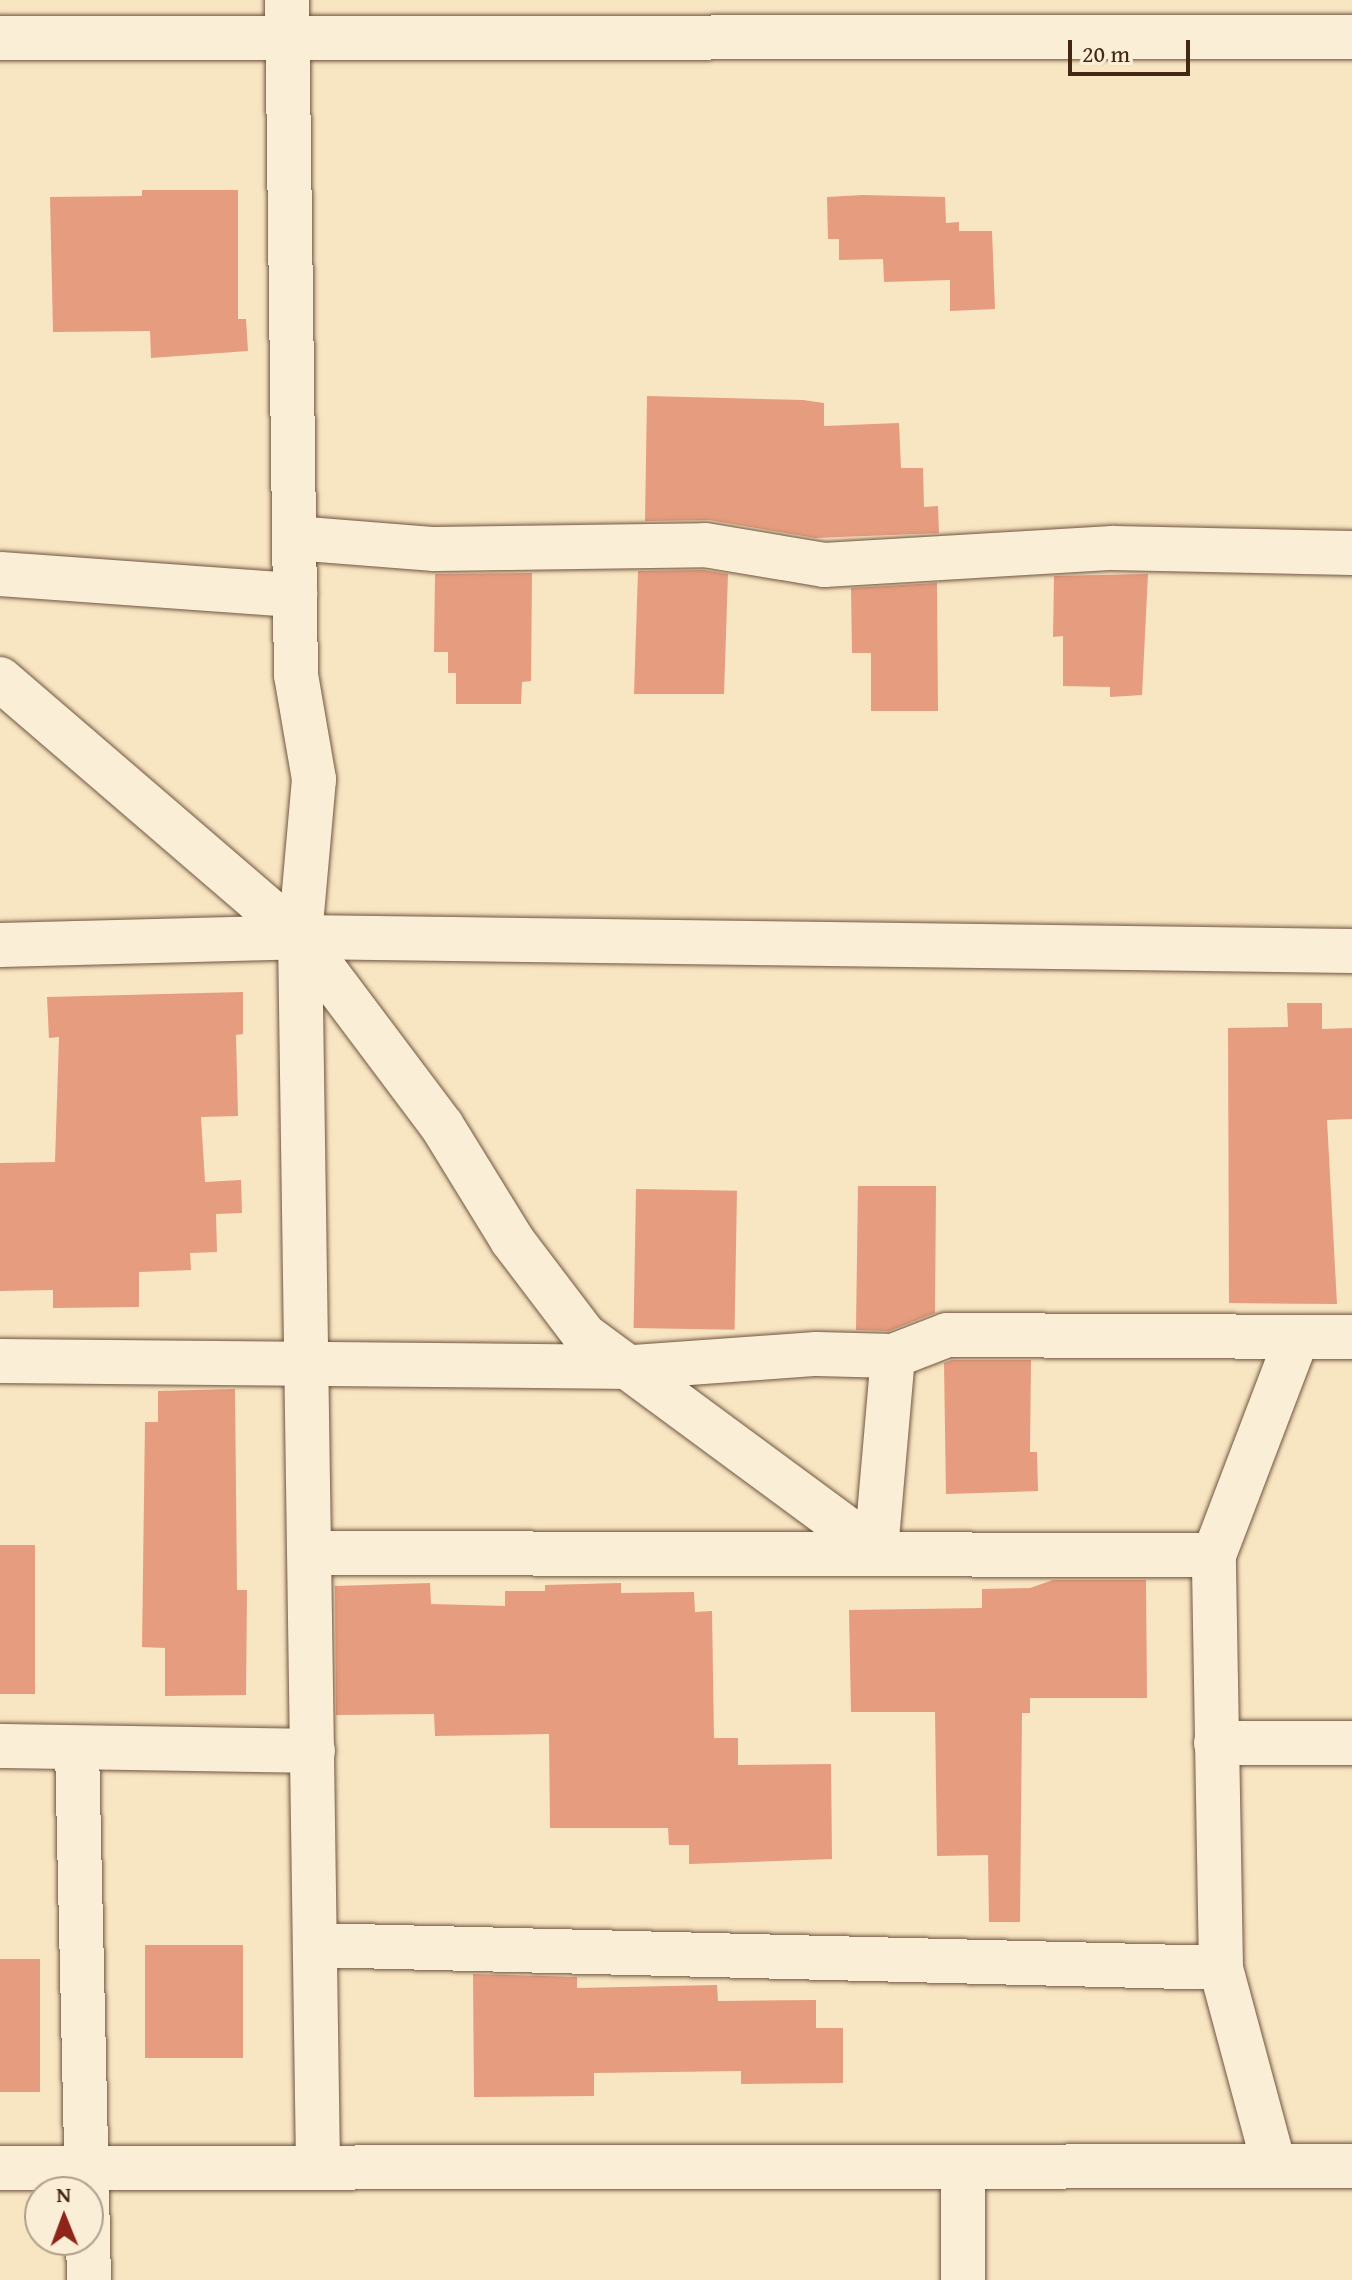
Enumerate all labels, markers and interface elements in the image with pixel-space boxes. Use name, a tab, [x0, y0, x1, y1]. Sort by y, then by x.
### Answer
scale bar	[1072, 24, 1194, 74]
text: 20 m	[1082, 36, 1130, 71]
north arrow	[24, 2176, 104, 2256]
text: N	[56, 2178, 71, 2210]

